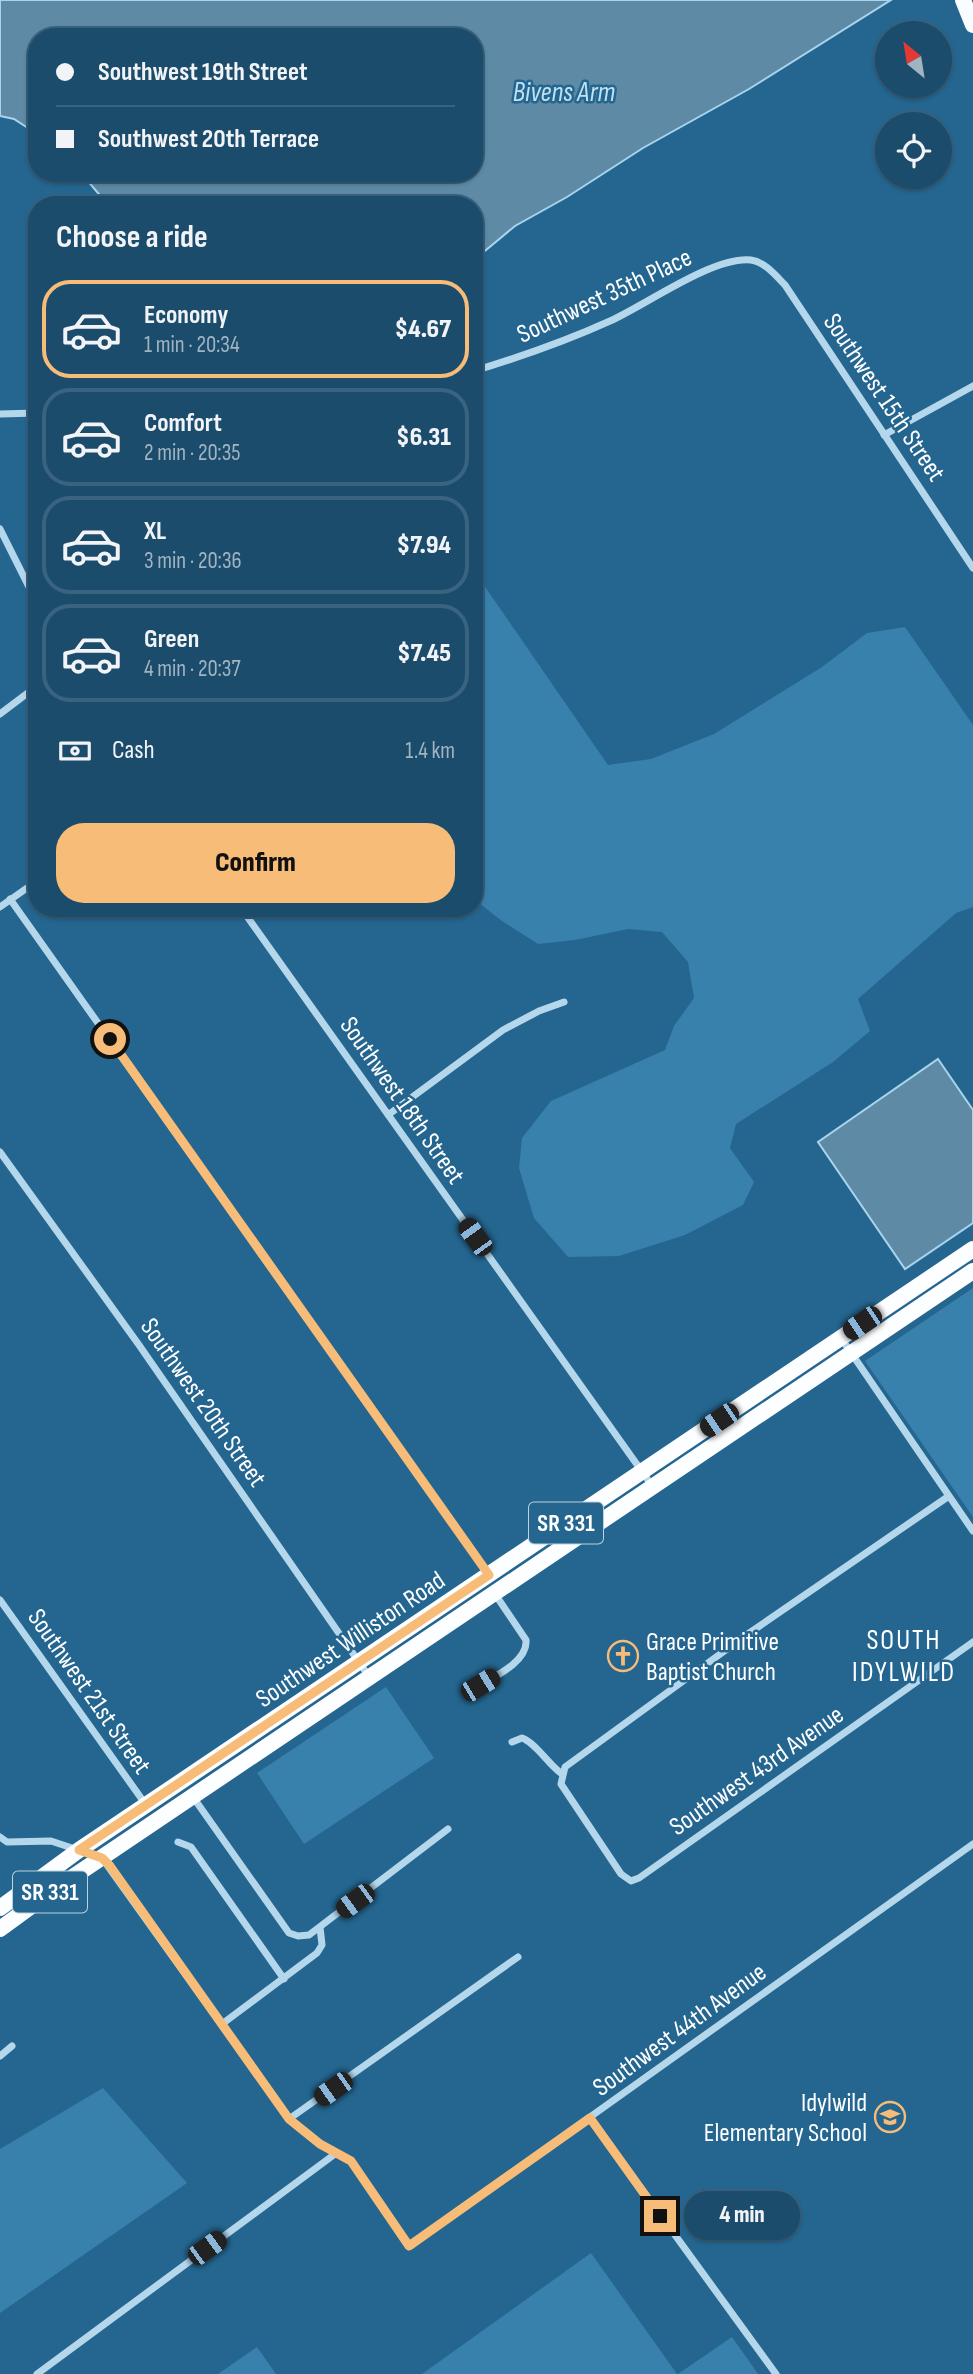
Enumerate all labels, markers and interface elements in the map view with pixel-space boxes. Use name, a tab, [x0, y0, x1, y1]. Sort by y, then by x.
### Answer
north arrow	[875, 21, 952, 98]
map controls	[875, 21, 952, 189]
text: Southwest 19th Street	[98, 57, 308, 88]
water label: Bivens Arm	[513, 76, 616, 109]
button: locate	[875, 112, 952, 189]
text: Southwest 20th Terrace	[98, 124, 319, 155]
text: Choose a ride	[56, 218, 208, 257]
street label: Southwest 35th Place	[512, 242, 697, 350]
icon: car	[60, 298, 123, 361]
text: Economy	[144, 300, 228, 331]
street label: Southwest 15th Street	[816, 308, 951, 488]
text: $4.67	[395, 314, 451, 345]
text: 1 min · 20:34	[144, 331, 240, 359]
icon: car	[60, 406, 123, 469]
text: Comfort	[144, 408, 222, 439]
text: $6.31	[396, 422, 451, 453]
text: 2 min · 20:35	[144, 439, 241, 467]
icon: car	[60, 514, 123, 577]
text: XL	[144, 516, 166, 547]
text: $7.94	[397, 530, 451, 561]
text: 3 min · 20:36	[144, 547, 242, 575]
icon: car	[60, 622, 123, 685]
text: Green	[144, 624, 199, 655]
text: $7.45	[397, 638, 451, 669]
text: 4 min · 20:37	[144, 655, 241, 683]
icon: cash	[56, 732, 94, 770]
text: Cash	[112, 735, 155, 766]
text: 1.4 km	[405, 737, 455, 765]
button: Confirm	[56, 823, 455, 903]
street label: Southwest 18th Street	[333, 1011, 471, 1190]
route start	[94, 1023, 126, 1055]
car	[455, 1214, 496, 1260]
car	[839, 1303, 886, 1343]
street label: Southwest 20th Street	[133, 1313, 272, 1493]
car	[696, 1400, 743, 1440]
road number: SR 331	[529, 1503, 603, 1544]
street label: Southwest Williston Road	[250, 1565, 451, 1715]
street label: Southwest 21st Street	[20, 1603, 157, 1780]
district label: SOUTH IDYLWILD	[852, 1624, 956, 1689]
place label: Grace Primitive Baptist Church	[646, 1627, 779, 1688]
church icon: Grace Primitive Baptist Church	[606, 1639, 640, 1673]
car	[457, 1665, 504, 1705]
street label: Southwest 43rd Avenue	[664, 1700, 850, 1843]
road number: SR 331	[13, 1871, 87, 1912]
car	[332, 1880, 379, 1922]
street label: Southwest 44th Avenue	[587, 1957, 773, 2104]
car	[310, 2068, 357, 2110]
place label: Idylwild Elementary School	[704, 2088, 867, 2149]
school or university icon: Idylwild Elementary School	[873, 2100, 907, 2134]
callout: 4 min	[684, 2192, 800, 2240]
route end	[644, 2200, 676, 2232]
text: 4 min	[719, 2201, 765, 2229]
car	[184, 2227, 231, 2269]

